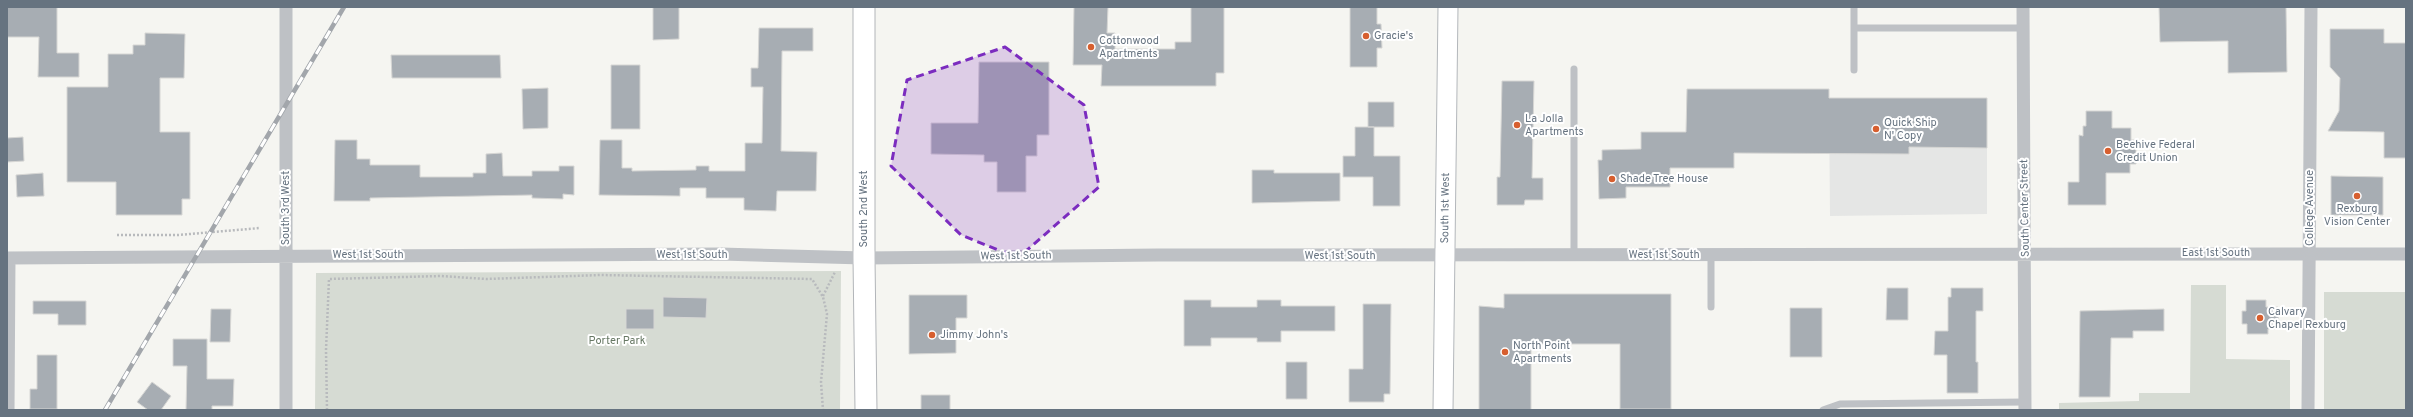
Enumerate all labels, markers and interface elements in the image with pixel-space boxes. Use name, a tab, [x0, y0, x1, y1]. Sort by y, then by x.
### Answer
place label: Gracie's	[1374, 29, 1413, 43]
marker: Gracie's	[1361, 31, 1371, 41]
place label: Cottonwood Apartments	[1099, 34, 1159, 61]
marker: Cottonwood Apartments	[1086, 42, 1096, 52]
place label: La Jolla Apartments	[1525, 112, 1584, 139]
place label: Quick Ship N' Copy	[1884, 116, 1937, 143]
marker: La Jolla Apartments	[1512, 120, 1522, 130]
marker: Quick Ship N' Copy	[1871, 124, 1881, 134]
place label: Beehive Federal Credit Union	[2116, 138, 2195, 165]
marker: Beehive Federal Credit Union	[2103, 146, 2113, 156]
street label: South Center Street	[2017, 159, 2033, 257]
street label: South 2nd West	[857, 170, 871, 248]
street label: College Avenue	[2303, 170, 2317, 246]
street label: South 3rd West	[279, 171, 293, 245]
street label: South 1st West	[1438, 172, 1453, 244]
place label: Shade Tree House	[1620, 172, 1708, 186]
marker: Shade Tree House	[1607, 174, 1617, 184]
marker: Rexburg Vision Center	[2352, 191, 2362, 201]
place label: Rexburg Vision Center	[2324, 202, 2391, 229]
street label: East 1st South	[2182, 246, 2250, 260]
street label: West 1st South	[332, 248, 404, 262]
street label: West 1st South	[656, 248, 728, 262]
street label: West 1st South	[980, 248, 1052, 264]
street label: West 1st South	[1628, 248, 1700, 262]
street label: West 1st South	[1304, 249, 1376, 263]
place label: Calvary Chapel Rexburg	[2268, 305, 2346, 332]
marker: Calvary Chapel Rexburg	[2255, 313, 2265, 323]
place label: Jimmy John's	[940, 328, 1008, 342]
marker: Jimmy John's	[927, 330, 937, 340]
park label: Porter Park	[588, 334, 646, 348]
place label: North Point Apartments	[1513, 339, 1572, 366]
marker: North Point Apartments	[1500, 347, 1510, 357]

